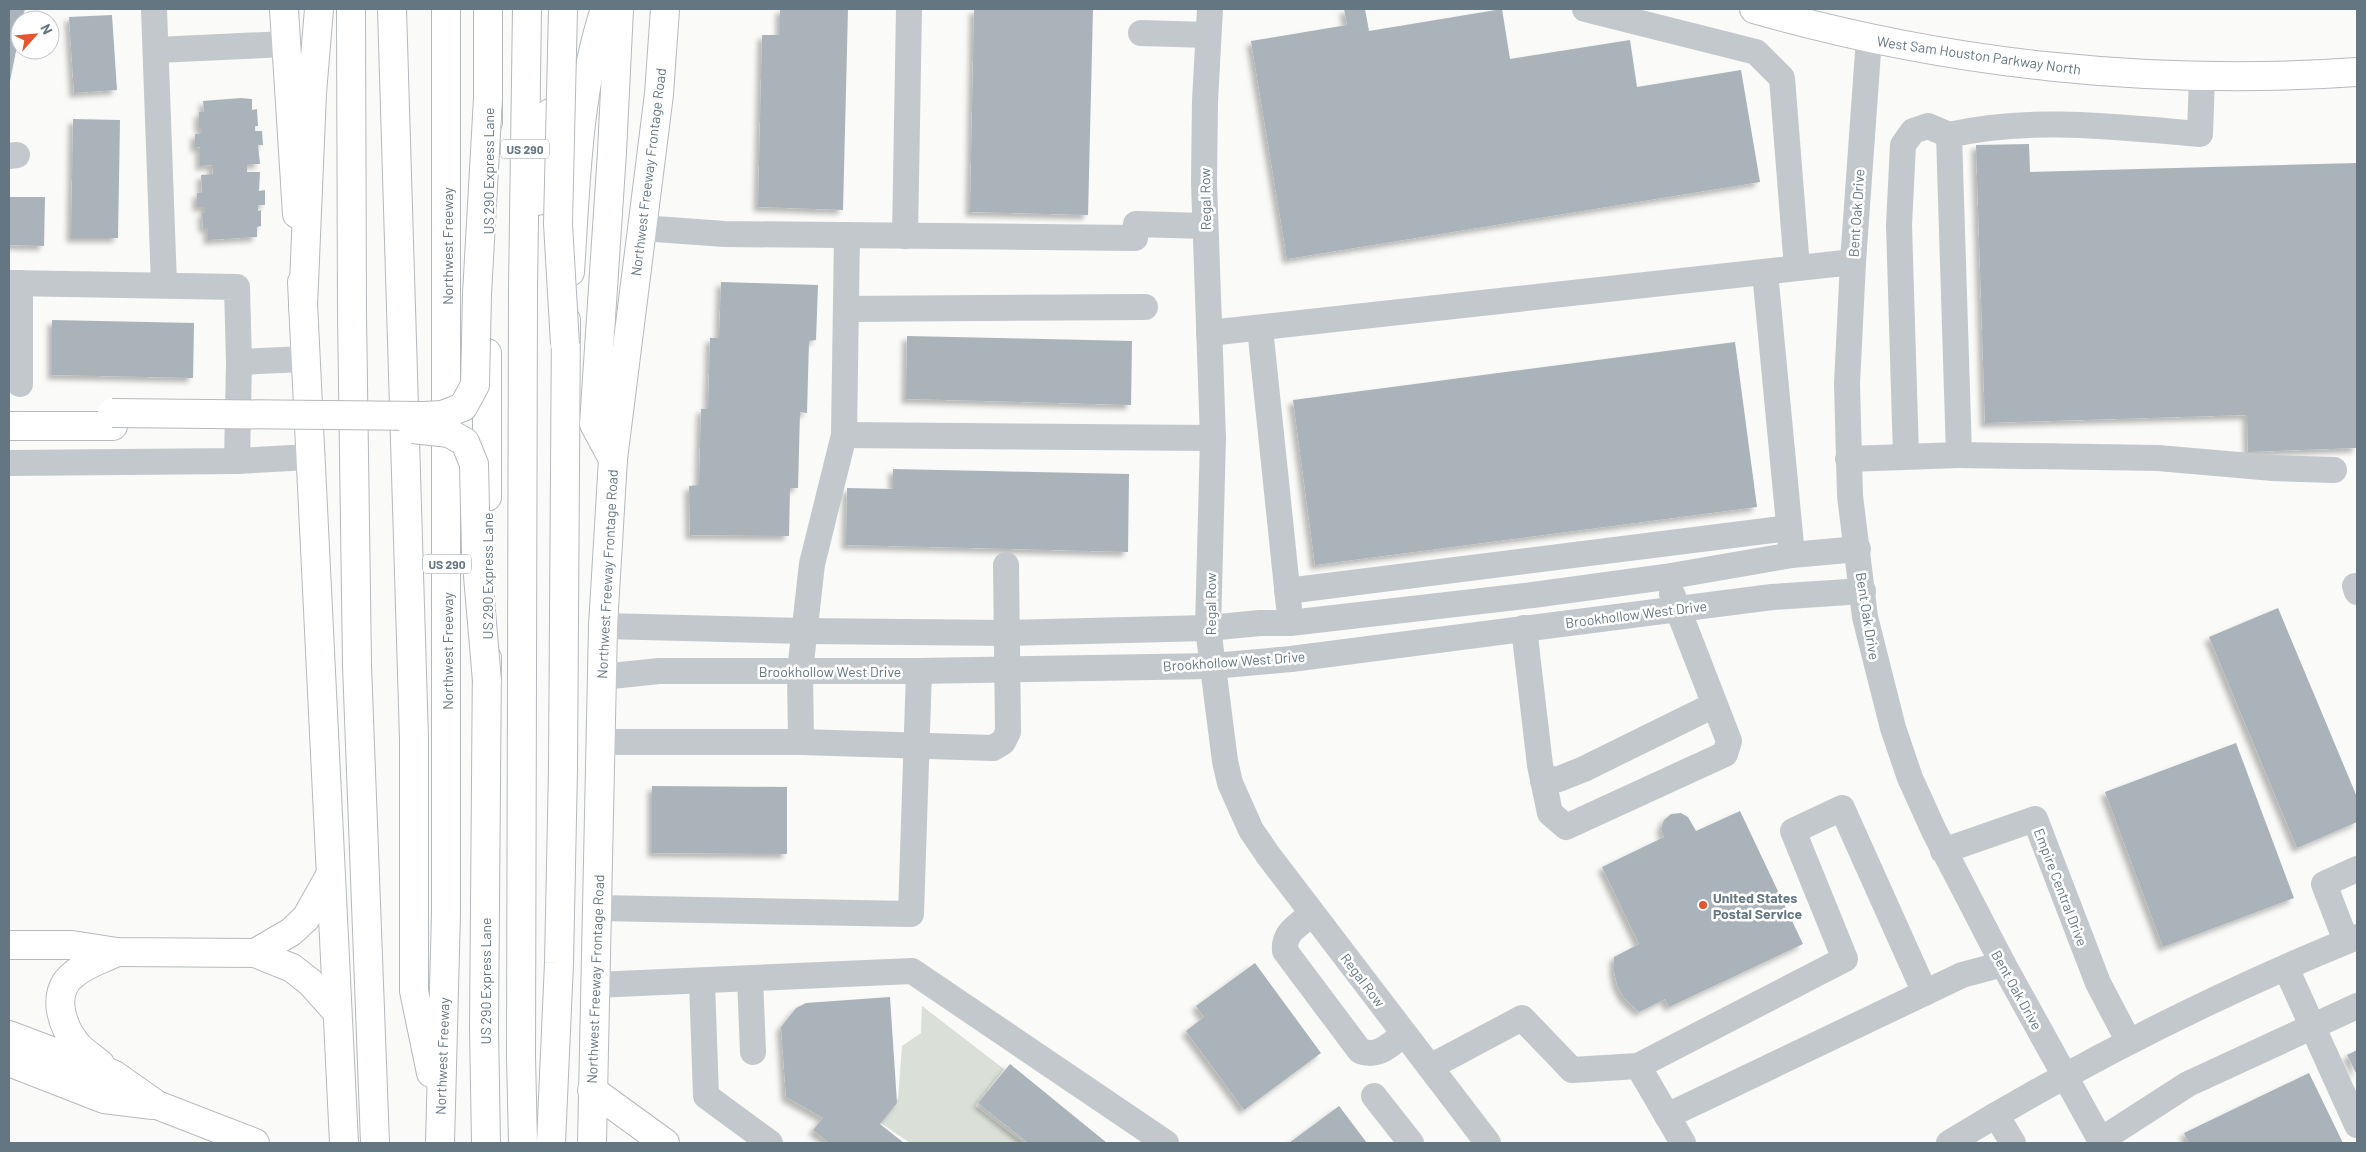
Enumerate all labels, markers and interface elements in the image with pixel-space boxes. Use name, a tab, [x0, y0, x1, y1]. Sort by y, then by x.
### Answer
north arrow	[10, 10, 60, 60]
text: N	[37, 21, 57, 37]
street label: West Sam Houston Parkway North	[1876, 32, 2082, 78]
street label: Northwest Freeway Frontage Road	[627, 67, 669, 277]
street label: US 290 Express Lane	[480, 108, 497, 234]
road number: US 290	[501, 140, 549, 158]
street label: Regal Row	[1196, 168, 1214, 230]
street label: Bent Oak Drive	[1844, 168, 1868, 258]
street label: Northwest Freeway	[439, 187, 456, 305]
street label: Northwest Freeway Frontage Road	[593, 469, 621, 679]
street label: US 290 Express Lane	[479, 513, 496, 639]
road number: US 290	[423, 554, 471, 574]
street label: Bent Oak Drive	[1853, 571, 1883, 661]
street label: Regal Row	[1202, 573, 1219, 635]
street label: Northwest Freeway	[439, 592, 456, 710]
street label: Brookhollow West Drive	[1564, 597, 1708, 631]
street label: Brookhollow West Drive	[1162, 648, 1306, 674]
street label: Brookhollow West Drive	[759, 663, 901, 680]
street label: Empire Central Drive	[2031, 826, 2091, 948]
street label: Northwest Freeway Frontage Road	[583, 874, 607, 1084]
place label: United States Postal Service	[1713, 889, 1802, 922]
marker: United States Postal Service	[1697, 899, 1709, 911]
street label: US 290 Express Lane	[477, 918, 494, 1044]
street label: Bent Oak Drive	[1988, 947, 2046, 1033]
street label: Regal Row	[1337, 950, 1389, 1010]
street label: Northwest Freeway	[431, 996, 453, 1115]

